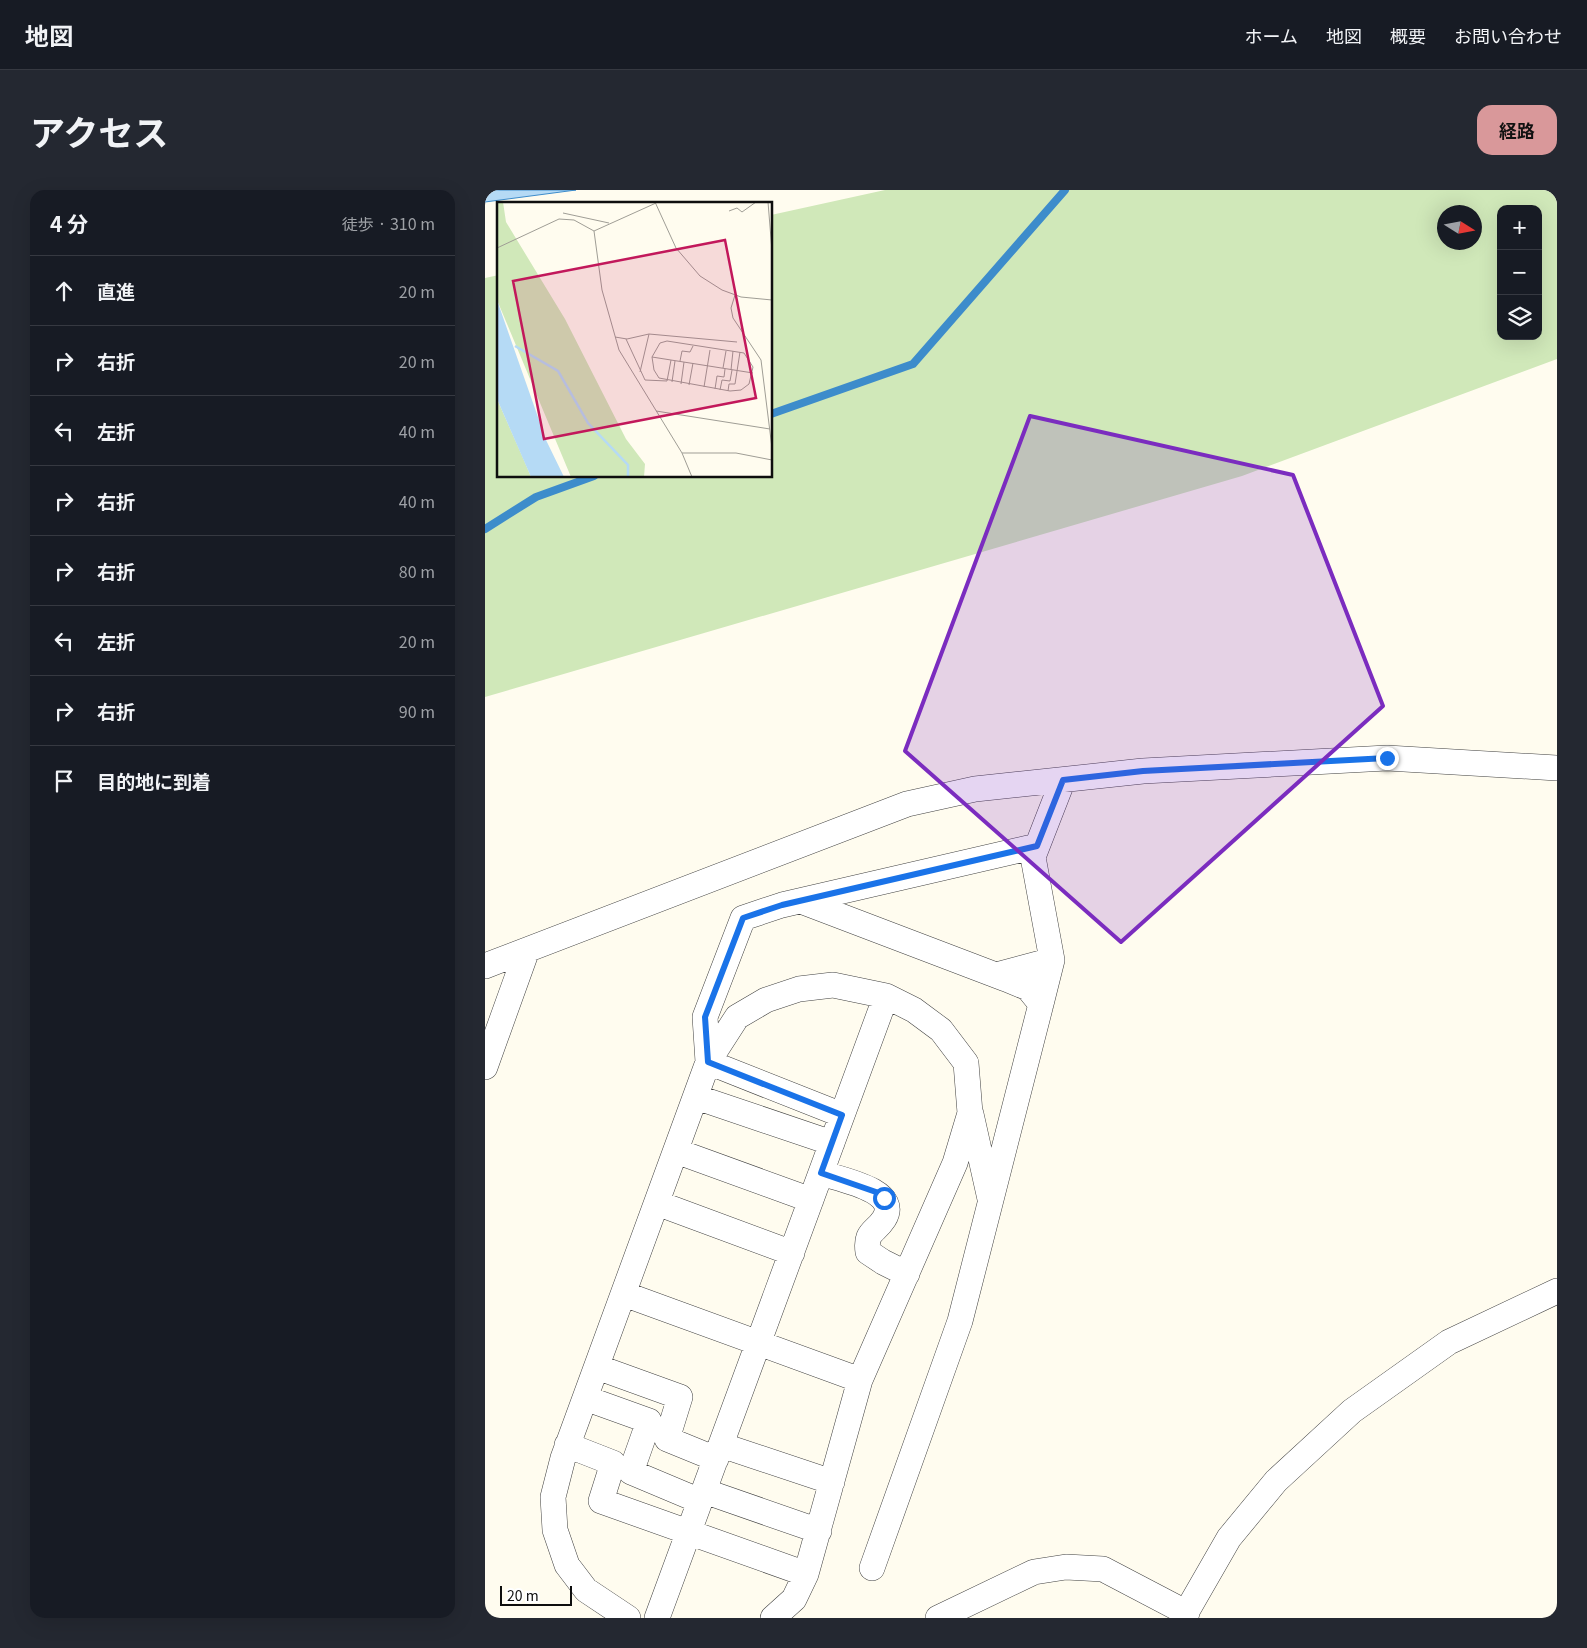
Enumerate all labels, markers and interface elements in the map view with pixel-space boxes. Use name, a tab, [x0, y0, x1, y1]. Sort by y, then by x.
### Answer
text: 地図	[25, 17, 73, 52]
text: ホーム	[1245, 22, 1298, 48]
text: 地図	[1326, 22, 1362, 48]
text: 概要	[1390, 22, 1426, 48]
text: お問い合わせ	[1454, 22, 1562, 48]
text: アクセス	[30, 105, 168, 156]
button: 経路	[1477, 105, 1557, 155]
inset map	[497, 202, 773, 478]
north arrow	[1437, 205, 1482, 250]
map controls	[1497, 205, 1542, 340]
button: +	[1497, 205, 1542, 250]
text: 4 分	[50, 208, 88, 238]
text: 徒歩 · 310 m	[342, 211, 435, 235]
button: −	[1497, 250, 1542, 295]
icon: ahead	[50, 277, 78, 305]
text: 直進	[97, 277, 135, 304]
text: 20 m	[399, 279, 435, 303]
button: layers	[1497, 295, 1542, 340]
icon: right	[50, 347, 78, 375]
text: 右折	[97, 347, 135, 374]
text: 20 m	[399, 349, 435, 373]
icon: left	[50, 417, 78, 445]
text: 左折	[97, 417, 135, 444]
text: 40 m	[399, 419, 435, 443]
icon: right	[50, 487, 78, 515]
text: 右折	[97, 487, 135, 514]
text: 40 m	[399, 489, 435, 513]
icon: right	[50, 557, 78, 585]
text: 右折	[97, 557, 135, 584]
text: 80 m	[399, 559, 435, 583]
icon: left	[50, 627, 78, 655]
text: 左折	[97, 627, 135, 654]
text: 20 m	[399, 629, 435, 653]
icon: right	[50, 697, 78, 725]
text: 右折	[97, 697, 135, 724]
text: 90 m	[399, 699, 435, 723]
route end	[1376, 747, 1399, 770]
icon: arrive	[50, 767, 78, 795]
text: 目的地に到着	[97, 767, 211, 794]
route start	[873, 1187, 896, 1210]
scale bar	[500, 1583, 573, 1606]
text: 20 m	[507, 1585, 539, 1605]

